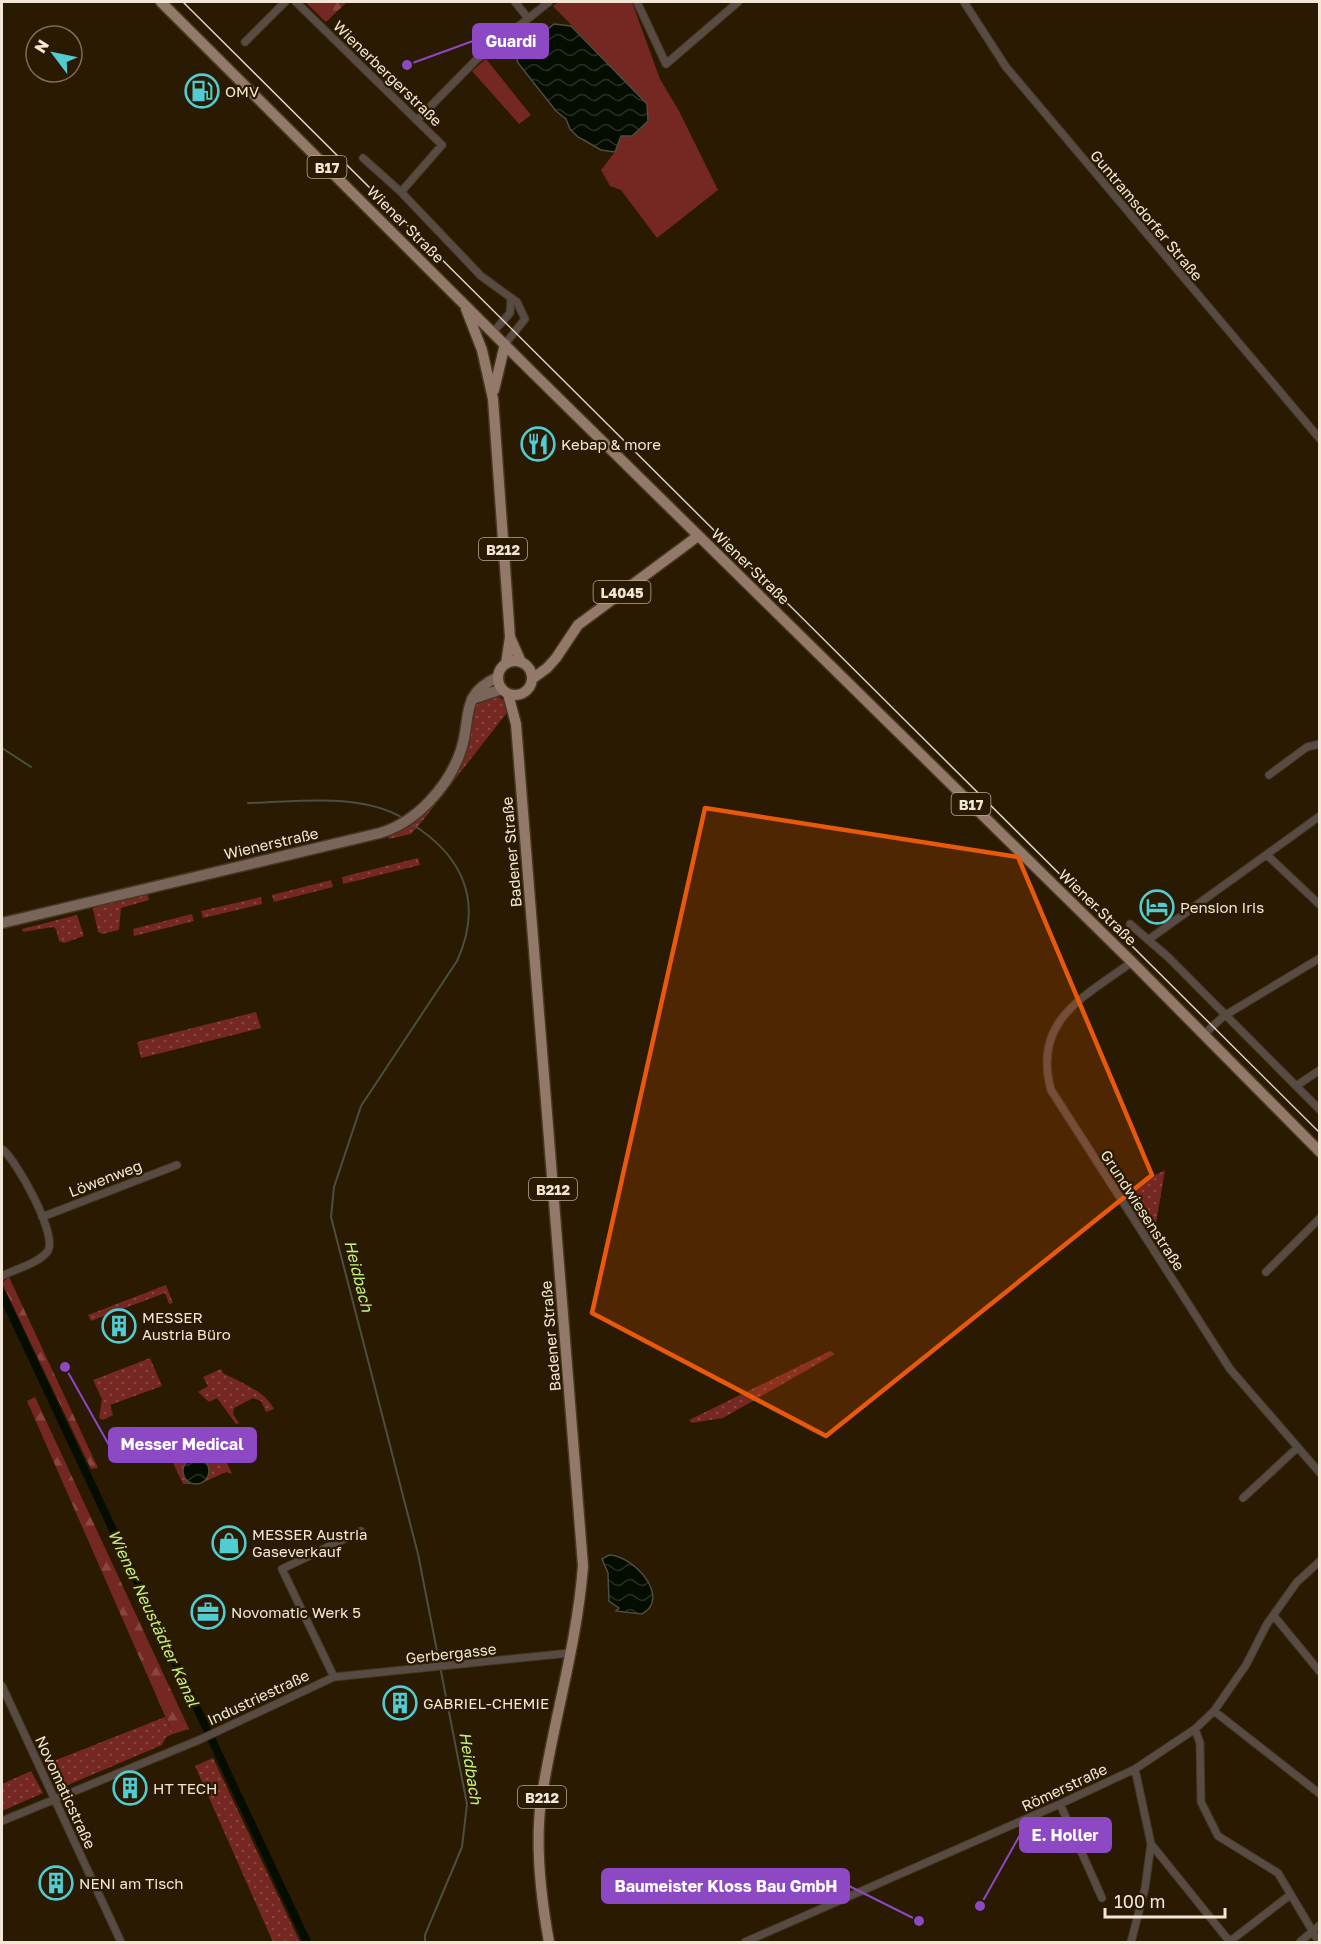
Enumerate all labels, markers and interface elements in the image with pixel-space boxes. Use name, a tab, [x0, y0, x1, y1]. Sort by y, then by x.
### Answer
street label: Wienerbergerstraße	[330, 17, 446, 130]
north arrow	[24, 24, 84, 84]
callout: Guardi	[473, 24, 548, 58]
text: Guardi	[486, 31, 536, 51]
text: N	[30, 36, 53, 57]
fuel station icon: OMV	[184, 73, 220, 109]
place label: OMV	[225, 82, 259, 100]
street label: Guntramsdorfer Straße	[1087, 146, 1207, 284]
road number: B17	[308, 156, 346, 178]
street label: Wiener Straße	[364, 182, 448, 266]
restaurant icon: Kebap & more	[520, 426, 556, 462]
place label: Kebap & more	[561, 435, 661, 453]
street label: Wiener Straße	[708, 524, 794, 608]
road number: B212	[479, 538, 527, 560]
road number: L4045	[594, 581, 650, 603]
road number: B17	[952, 793, 990, 815]
street label: Badener Straße	[497, 796, 525, 908]
street label: Wienerstraße	[222, 823, 320, 863]
street label: Wiener Straße	[1055, 865, 1141, 949]
hotel icon: Pension Iris	[1139, 889, 1175, 925]
place label: Pension Iris	[1180, 898, 1264, 916]
street label: Grundwiesenstraße	[1097, 1146, 1189, 1274]
street label: Löwenweg	[66, 1156, 144, 1200]
road number: B212	[529, 1178, 577, 1200]
water label: Heidbach	[340, 1238, 378, 1315]
street label: Badener Straße	[536, 1280, 564, 1392]
building icon: MESSER Austria Büro	[101, 1308, 137, 1344]
place label: MESSER Austria Büro	[142, 1308, 231, 1343]
callout: Messer Medical	[109, 1428, 256, 1462]
text: Messer Medical	[120, 1434, 244, 1454]
shop icon: MESSER Austria Gaseverkauf	[211, 1525, 247, 1561]
place label: MESSER Austria Gaseverkauf	[252, 1525, 367, 1560]
water label: Wiener Neustädter Kanal	[104, 1526, 204, 1710]
office icon: Novomatic Werk 5	[190, 1594, 226, 1630]
place label: Novomatic Werk 5	[231, 1603, 361, 1621]
street label: Gerbergasse	[405, 1639, 498, 1667]
street label: Industriestraße	[204, 1665, 312, 1728]
building icon: GABRIEL-CHEMIE	[382, 1685, 418, 1721]
place label: GABRIEL-CHEMIE	[423, 1694, 549, 1712]
water label: Heidbach	[455, 1730, 487, 1807]
street label: Novomaticstraße	[32, 1733, 100, 1852]
street label: Römerstraße	[1018, 1759, 1110, 1815]
building icon: HT TECH	[112, 1770, 148, 1806]
place label: HT TECH	[153, 1779, 217, 1797]
road number: B212	[518, 1786, 566, 1808]
callout: E. Holler	[1020, 1818, 1111, 1852]
text: E. Holler	[1031, 1825, 1099, 1845]
building icon: NENI am Tisch	[38, 1865, 74, 1901]
callout: Baumeister Kloss Bau GmbH	[602, 1869, 849, 1903]
place label: NENI am Tisch	[79, 1874, 184, 1892]
text: Baumeister Kloss Bau GmbH	[614, 1876, 838, 1896]
scale bar	[1105, 1881, 1225, 1919]
text: 100 m	[1114, 1890, 1165, 1912]

